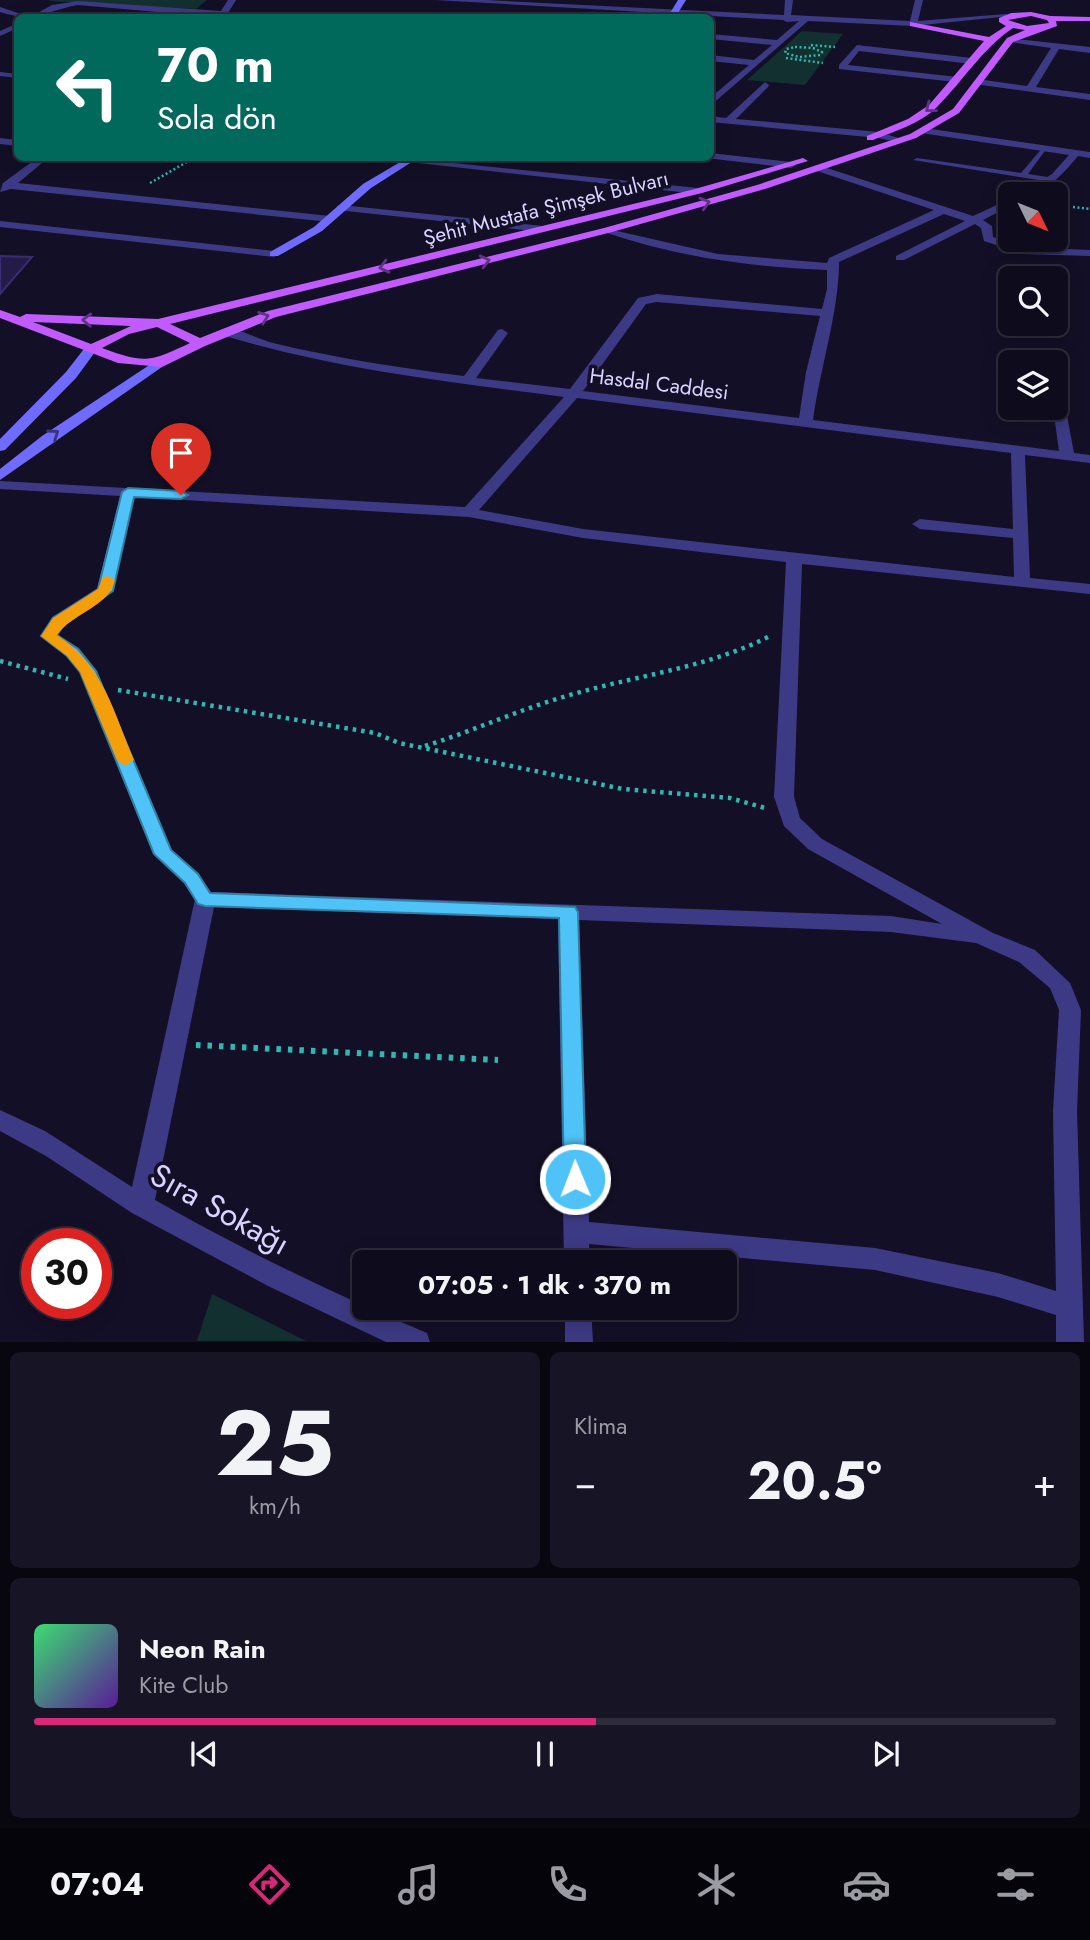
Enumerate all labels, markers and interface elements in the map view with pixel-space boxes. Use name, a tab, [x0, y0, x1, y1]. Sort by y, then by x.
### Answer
text: 70 m	[157, 30, 274, 100]
icon: left	[42, 42, 133, 133]
text: Sola dön	[157, 95, 277, 141]
one-way arrow	[926, 99, 938, 112]
street label: Şehit Mustafa Şimşek Bulvarı	[420, 163, 672, 253]
north arrow	[998, 182, 1068, 252]
map controls	[998, 182, 1068, 420]
one-way arrow	[698, 196, 710, 211]
one-way arrow	[479, 255, 491, 269]
one-way arrow	[379, 259, 391, 274]
button: search	[998, 266, 1068, 336]
one-way arrow	[258, 311, 270, 325]
one-way arrow	[82, 312, 92, 328]
button: layers	[998, 350, 1068, 420]
street label: Hasdal Caddesi	[588, 361, 730, 407]
pin	[151, 423, 211, 495]
one-way arrow	[46, 430, 59, 442]
icon: arrive	[162, 434, 200, 472]
position arrow	[538, 1142, 612, 1216]
street label: Sıra Sokağı	[142, 1152, 298, 1266]
speed limit sign: 30	[21, 1228, 112, 1319]
text: 07:05 · 1 dk · 370 m	[418, 1266, 671, 1304]
text: 25	[216, 1378, 334, 1509]
text: Klima	[574, 1409, 627, 1443]
text: 20.5°	[747, 1443, 882, 1519]
text: −	[574, 1455, 596, 1510]
text: +	[1033, 1455, 1056, 1510]
text: km/h	[249, 1489, 301, 1523]
text: Neon Rain	[139, 1630, 266, 1668]
text: Kite Club	[139, 1668, 228, 1702]
icon: previous	[185, 1735, 223, 1773]
icon: pause	[526, 1735, 564, 1773]
icon: next	[867, 1735, 905, 1773]
icon: directions	[245, 1860, 294, 1909]
icon: music	[394, 1860, 443, 1909]
icon: phone	[543, 1860, 592, 1909]
icon: climate	[692, 1860, 741, 1909]
icon: car	[842, 1860, 891, 1909]
icon: filters	[991, 1860, 1040, 1909]
text: 07:04	[50, 1861, 144, 1907]

